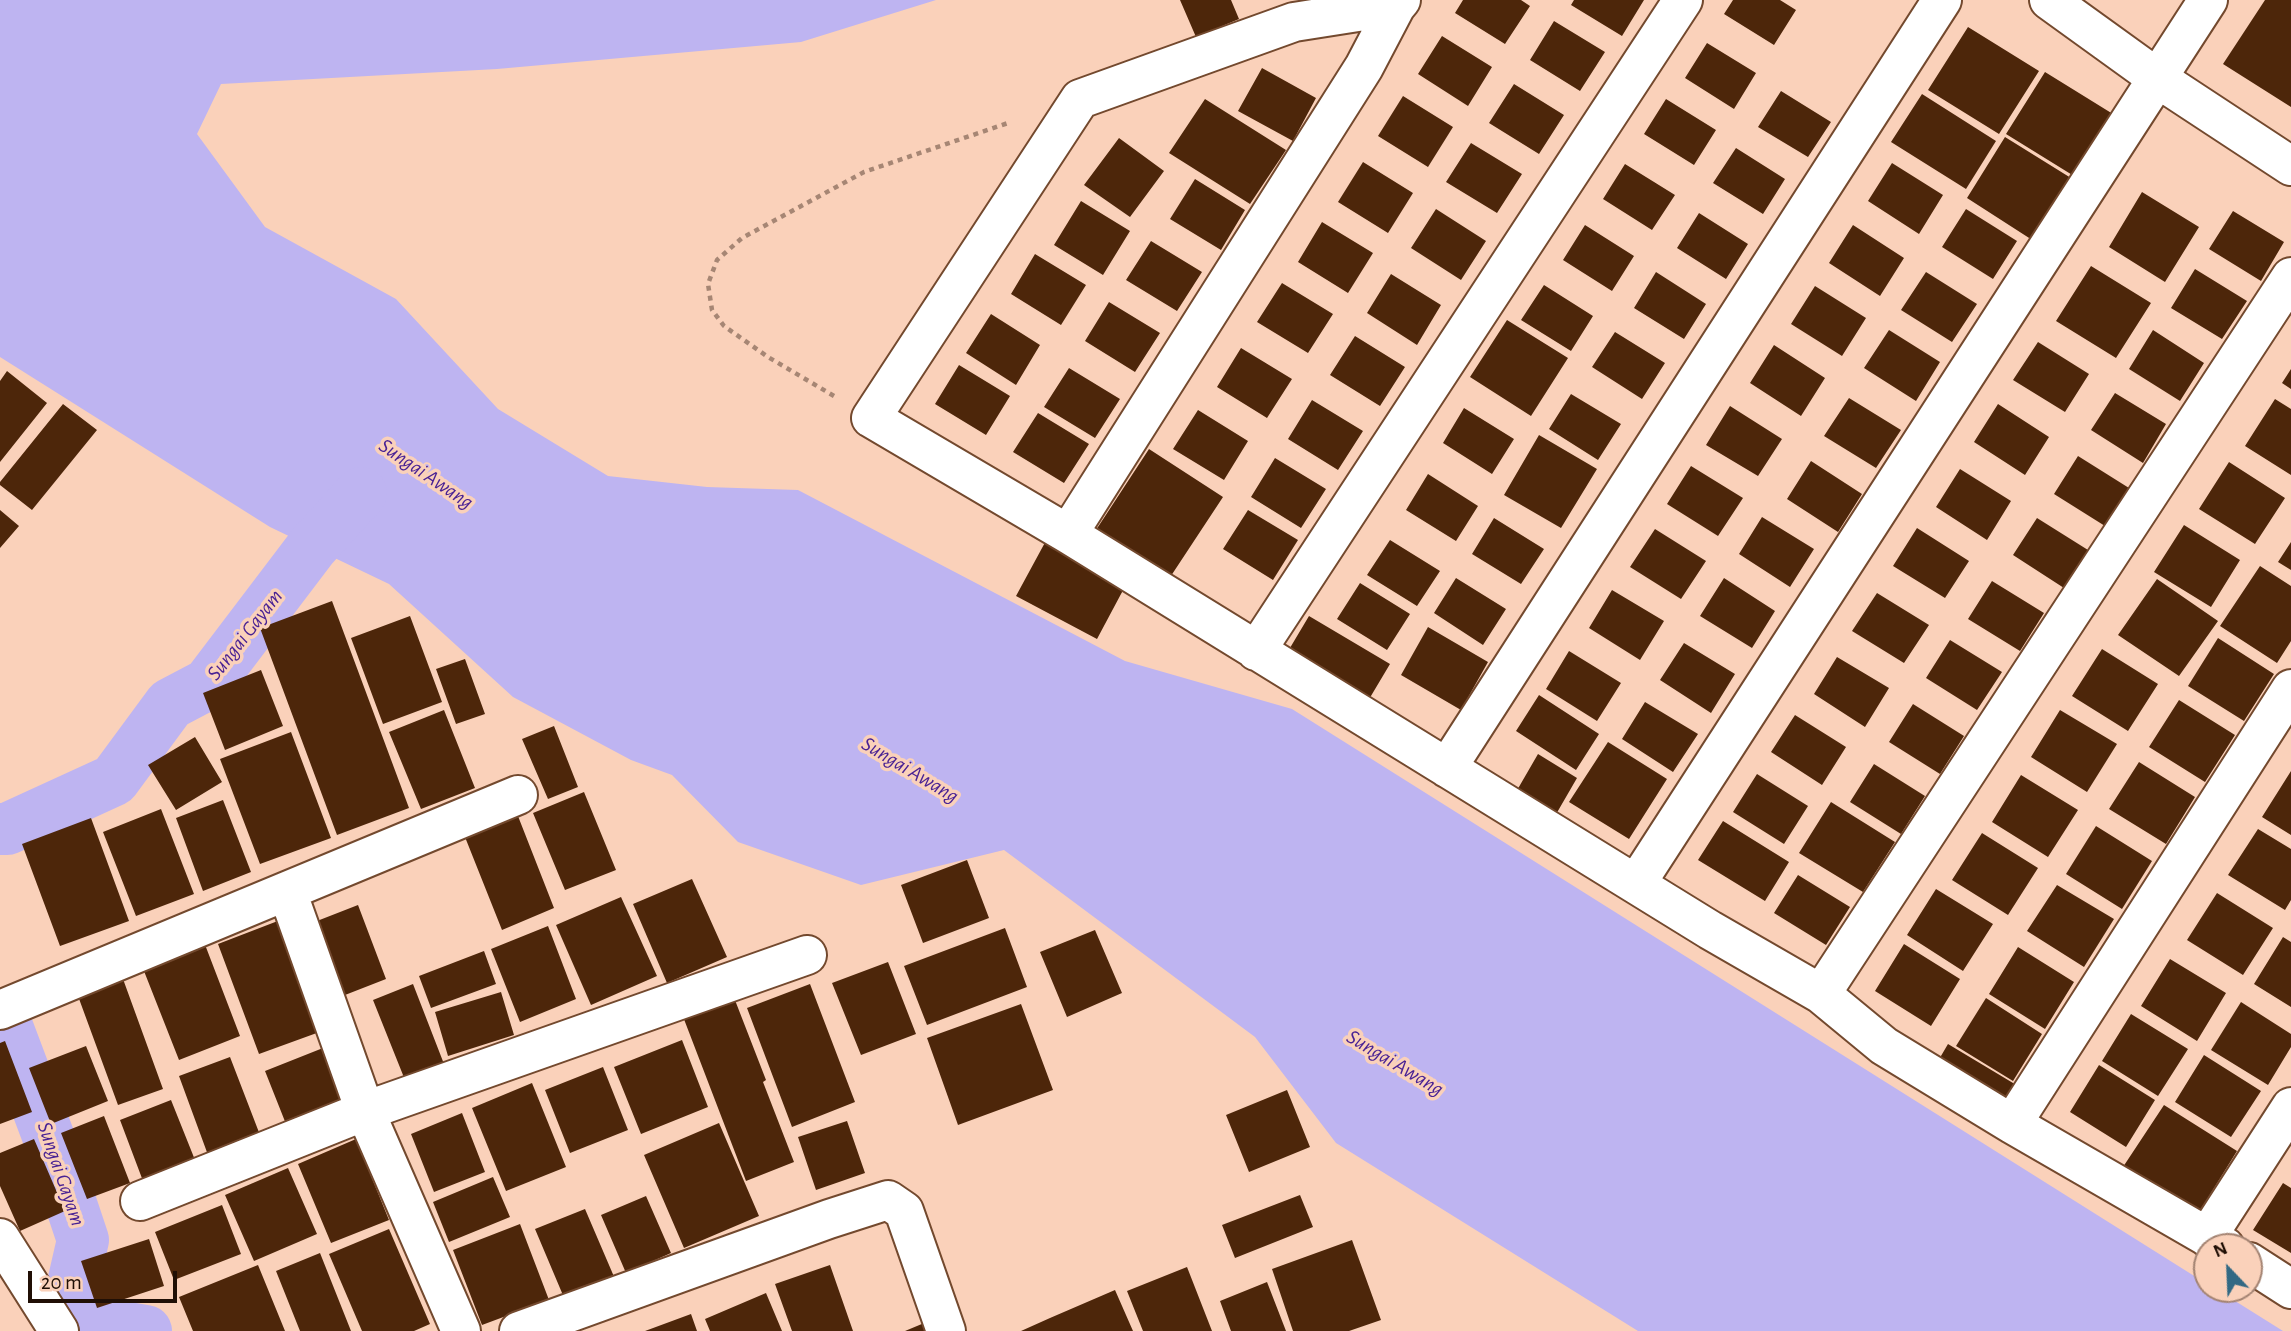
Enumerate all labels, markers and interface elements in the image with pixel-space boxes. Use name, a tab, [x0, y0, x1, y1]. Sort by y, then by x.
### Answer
water label: Sungai Awang	[374, 433, 478, 515]
water label: Sungai Gayam	[202, 585, 288, 685]
water label: Sungai Awang	[857, 731, 963, 809]
water label: Sungai Awang	[1342, 1024, 1448, 1102]
water label: Sungai Gayam	[31, 1119, 91, 1229]
north arrow	[2193, 1233, 2263, 1303]
text: N	[2211, 1239, 2230, 1261]
scale bar	[32, 1258, 180, 1302]
text: 20 m	[41, 1272, 82, 1293]

